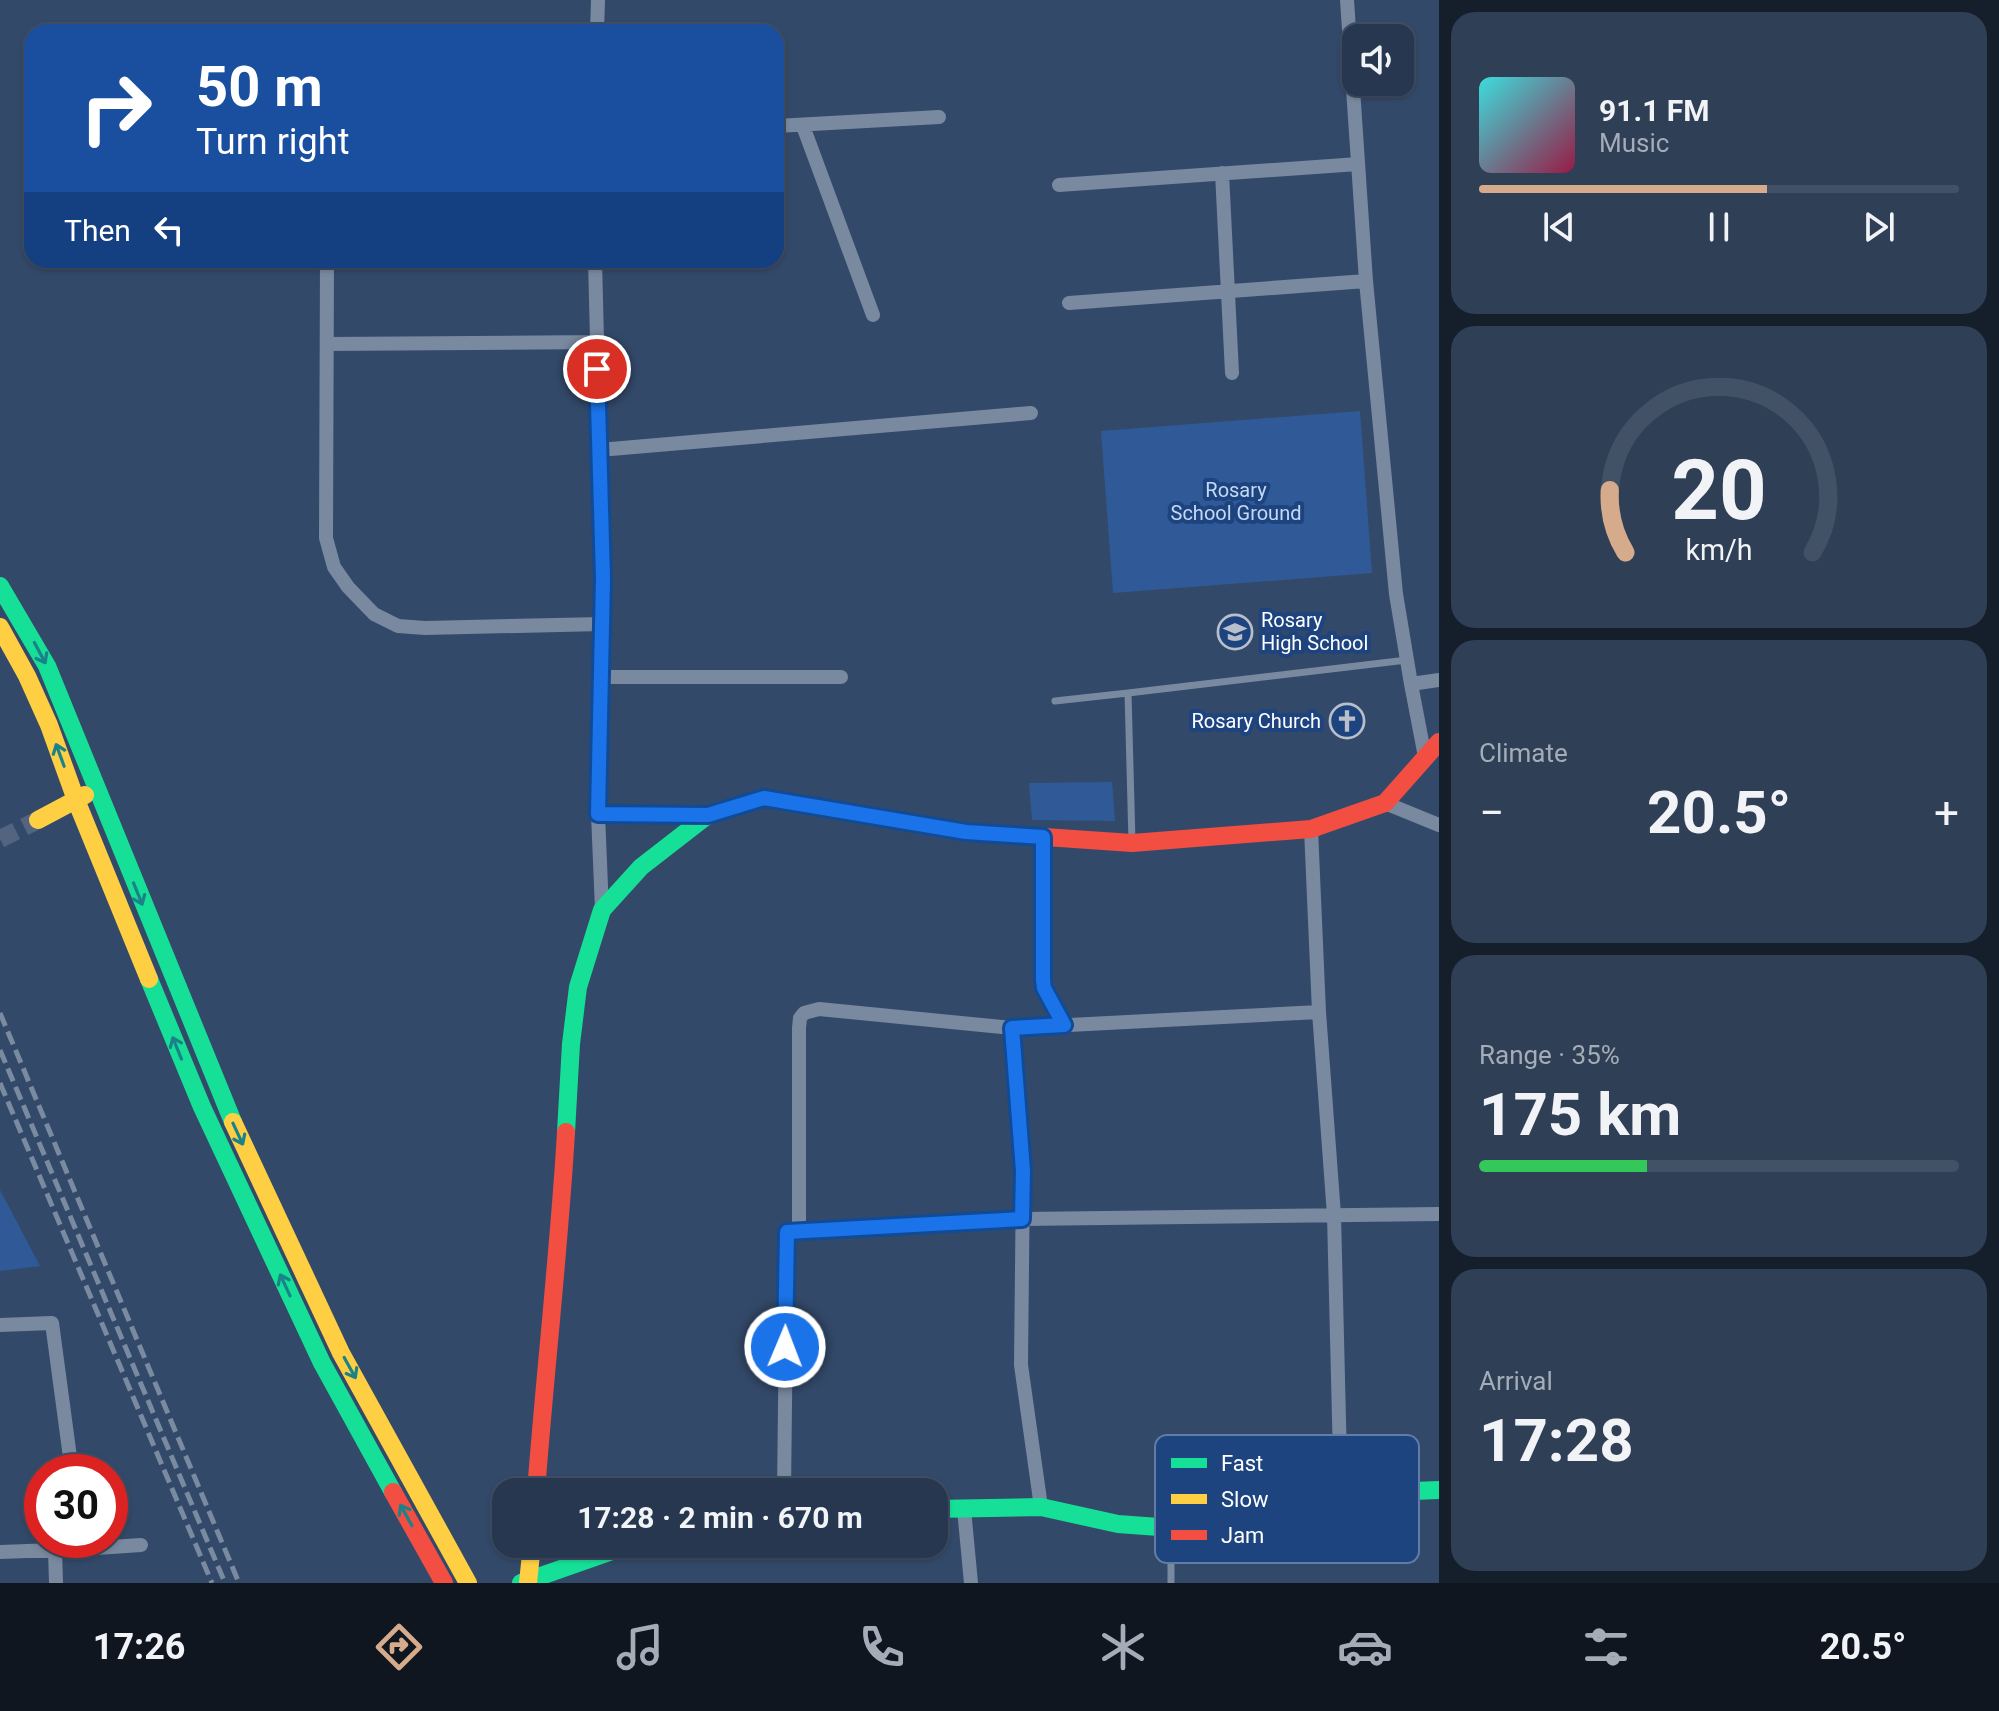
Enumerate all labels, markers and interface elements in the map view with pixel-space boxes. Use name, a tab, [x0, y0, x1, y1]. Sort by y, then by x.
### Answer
map controls	[1342, 24, 1414, 96]
button: sound	[1342, 24, 1414, 96]
text: 50 m	[196, 54, 323, 120]
icon: right	[64, 56, 168, 160]
text: 91.1 FM	[1599, 93, 1710, 128]
text: Turn right	[196, 121, 349, 163]
text: Music	[1599, 128, 1669, 158]
icon: previous	[1537, 205, 1581, 249]
icon: pause	[1697, 205, 1741, 249]
icon: next	[1857, 205, 1901, 249]
icon: left	[147, 208, 191, 252]
text: Then	[64, 213, 131, 248]
pin	[563, 335, 631, 403]
icon: arrive	[575, 347, 619, 391]
text: 20	[1671, 442, 1767, 539]
park label: Rosary School Ground	[1171, 478, 1301, 525]
text: km/h	[1685, 533, 1753, 567]
place label: Rosary High School	[1261, 608, 1368, 655]
school or university icon: Rosary High School	[1216, 613, 1254, 651]
one-way arrow	[33, 641, 48, 665]
church icon: Rosary Church	[1328, 702, 1366, 740]
place label: Rosary Church	[1192, 709, 1321, 733]
text: Climate	[1479, 738, 1568, 768]
one-way arrow	[51, 743, 66, 768]
text: 20.5°	[1647, 777, 1791, 848]
text: −	[1479, 787, 1504, 839]
text: +	[1934, 787, 1959, 839]
one-way arrow	[131, 881, 146, 906]
one-way arrow	[169, 1036, 184, 1061]
text: Range · 35%	[1479, 1040, 1620, 1070]
text: 175 km	[1479, 1079, 1681, 1150]
one-way arrow	[231, 1121, 246, 1145]
one-way arrow	[277, 1273, 292, 1297]
position arrow	[743, 1305, 827, 1389]
one-way arrow	[343, 1356, 358, 1380]
text: Arrival	[1479, 1366, 1553, 1396]
text: 17:28	[1479, 1405, 1634, 1476]
legend	[1155, 1435, 1419, 1563]
text: Fast	[1221, 1451, 1263, 1476]
speed limit sign: 30	[24, 1454, 128, 1558]
text: Slow	[1221, 1487, 1269, 1512]
text: 17:28 · 2 min · 670 m	[577, 1500, 863, 1535]
one-way arrow	[397, 1504, 413, 1527]
text: Jam	[1221, 1523, 1264, 1548]
icon: directions	[371, 1619, 427, 1675]
icon: music	[612, 1619, 668, 1675]
icon: phone	[854, 1619, 910, 1675]
icon: climate	[1095, 1619, 1151, 1675]
icon: car	[1337, 1619, 1393, 1675]
icon: filters	[1578, 1619, 1634, 1675]
text: 17:26	[93, 1626, 186, 1668]
text: 20.5°	[1820, 1626, 1906, 1668]

